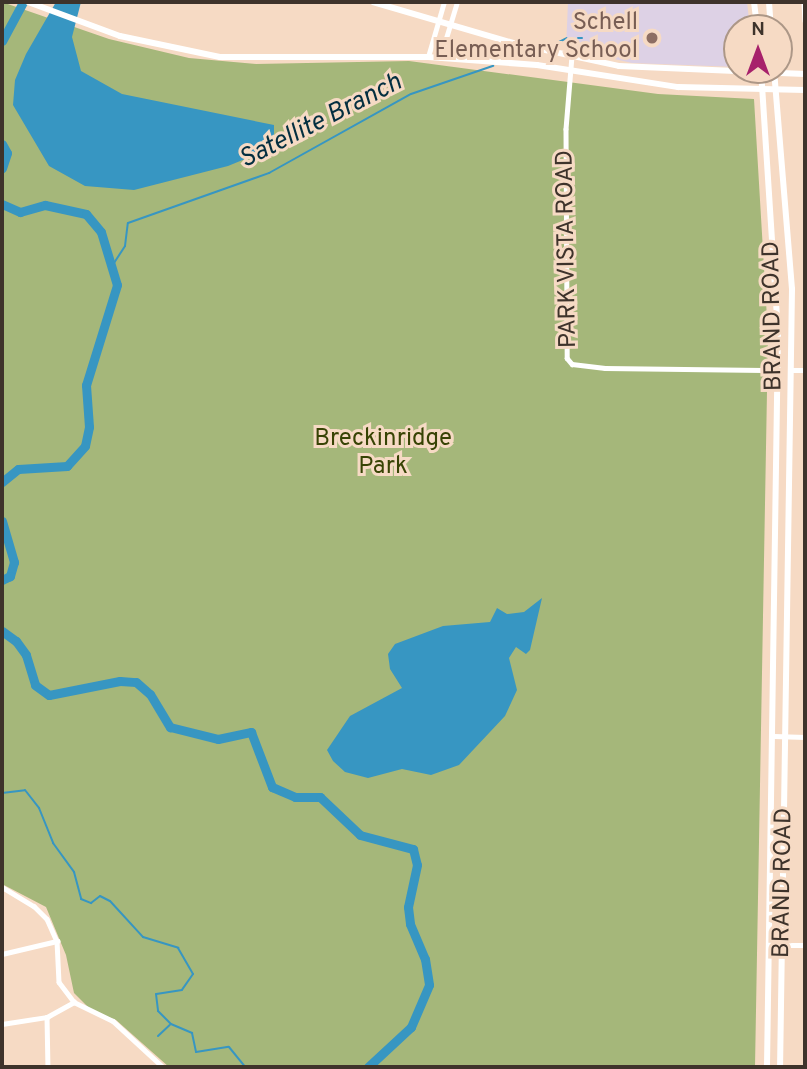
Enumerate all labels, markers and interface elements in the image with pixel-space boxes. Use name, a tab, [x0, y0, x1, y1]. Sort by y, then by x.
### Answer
place label: Schell Elementary School	[434, 10, 638, 66]
north arrow	[723, 14, 793, 84]
text: N	[751, 18, 765, 42]
marker: Schell Elementary School	[644, 30, 660, 46]
water label: Satellite Branch	[235, 68, 407, 176]
street label: PARK VISTA ROAD	[552, 149, 584, 349]
street label: BRAND ROAD	[758, 241, 790, 391]
park label: Breckinridge Park	[314, 426, 452, 482]
street label: BRAND ROAD	[768, 808, 800, 958]

